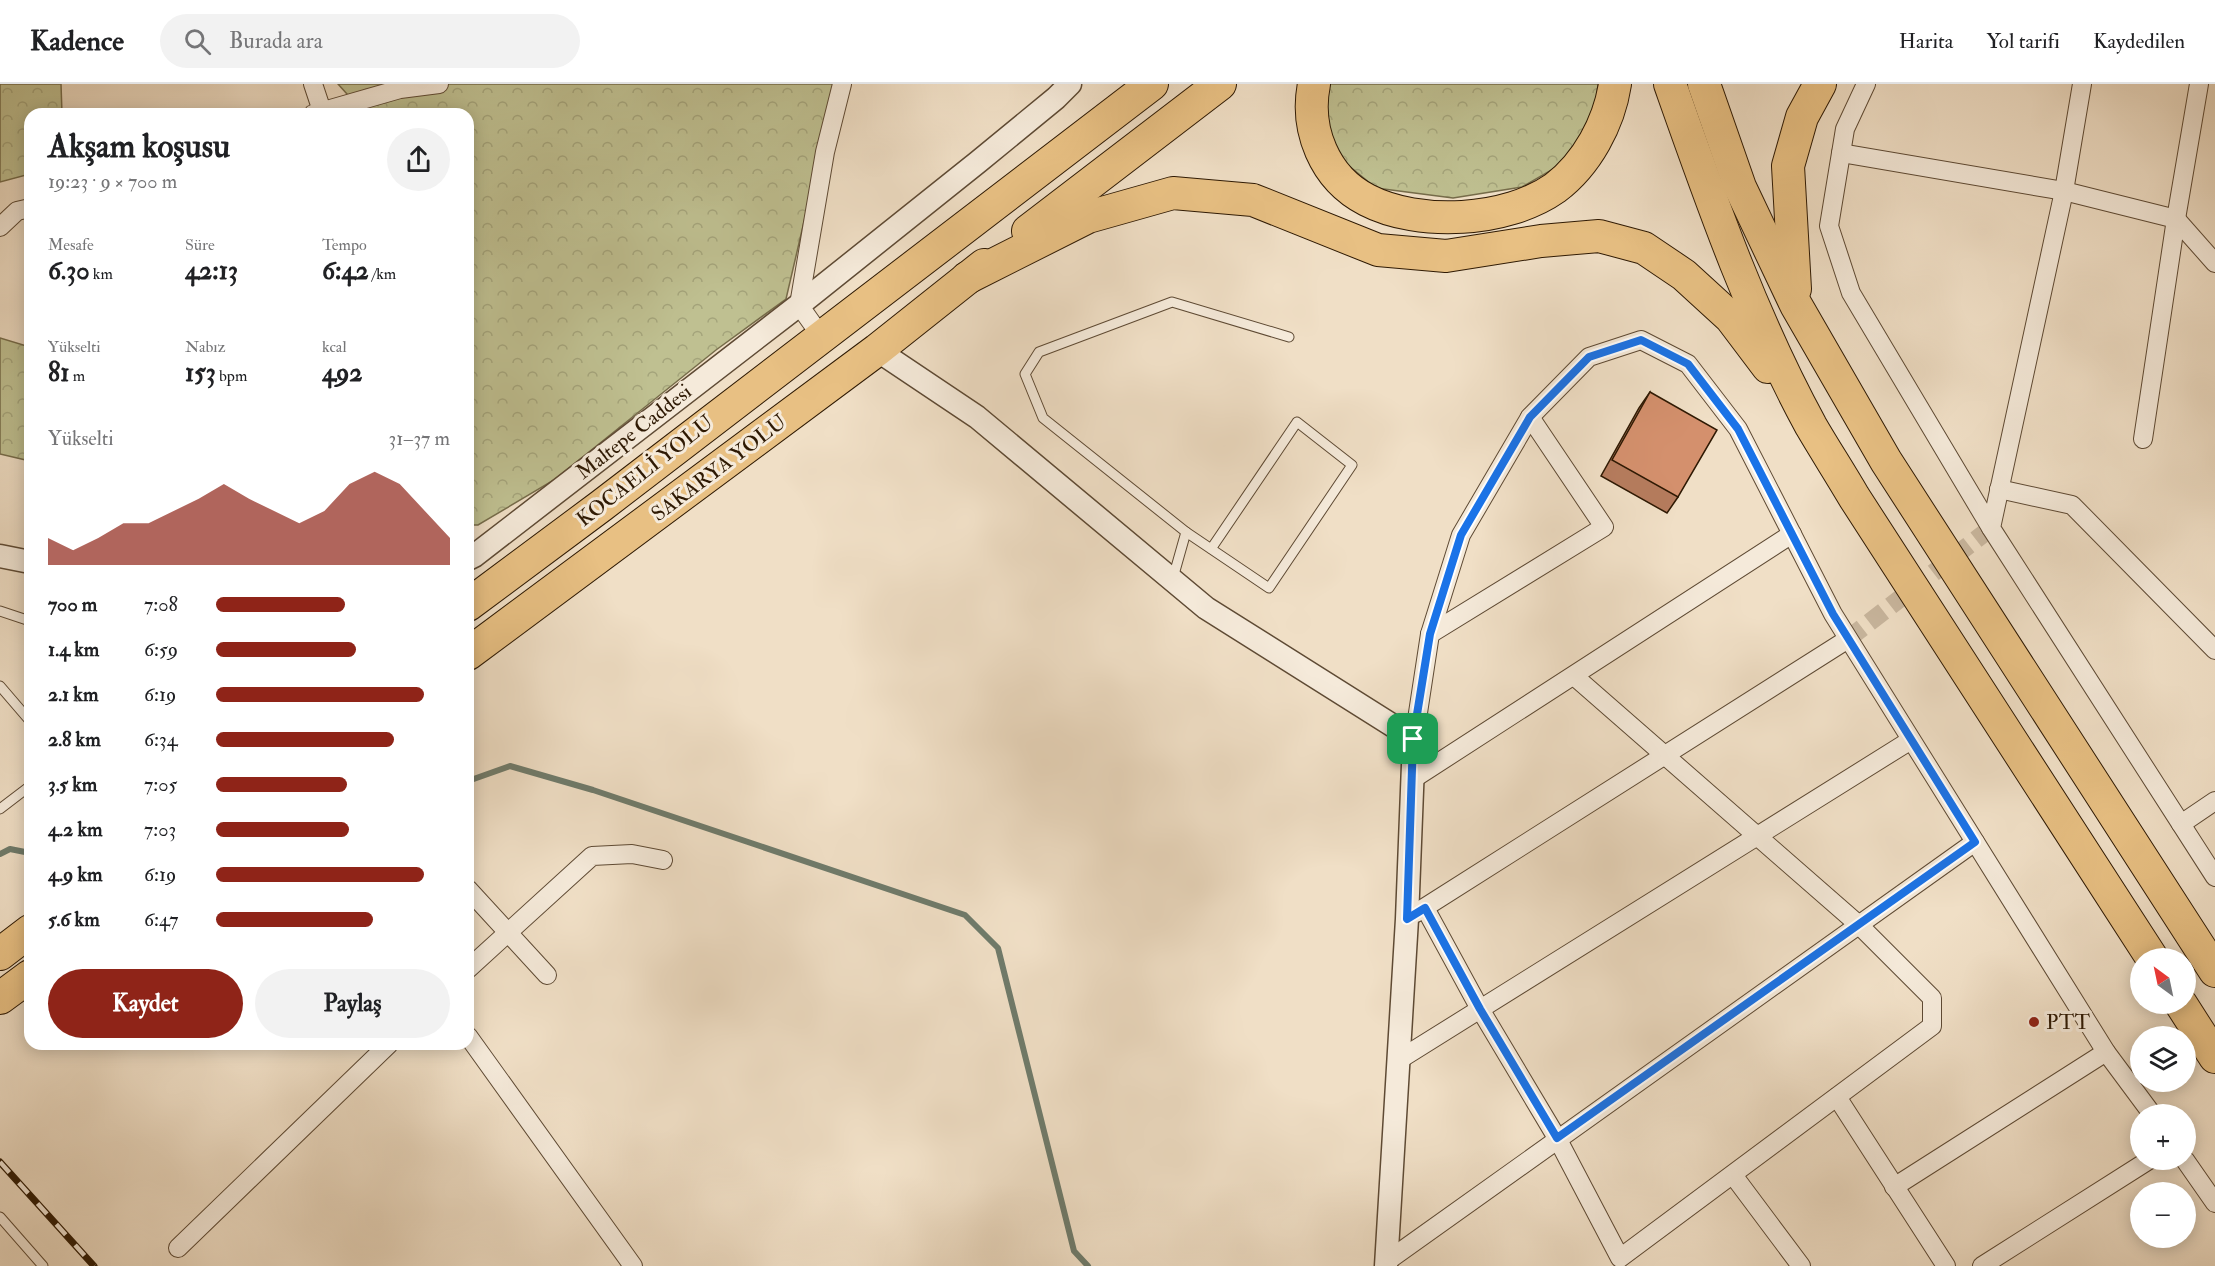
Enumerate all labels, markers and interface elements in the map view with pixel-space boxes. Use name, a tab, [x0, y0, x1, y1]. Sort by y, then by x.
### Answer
search box	[160, 14, 580, 68]
text: Kadence	[30, 24, 124, 59]
icon: search	[181, 25, 214, 58]
text: Burada ara	[229, 27, 323, 55]
text: Harita	[1899, 28, 1953, 55]
text: Yol tarifi	[1986, 28, 2060, 55]
text: Kaydedilen	[2093, 28, 2185, 55]
text: Akşam koşusu	[48, 126, 230, 167]
button: share	[387, 128, 450, 191]
text: 19:23 · 9 × 700 m	[48, 169, 177, 194]
text: Mesafe	[48, 235, 94, 255]
text: Süre	[185, 235, 215, 255]
text: Tempo	[322, 235, 367, 255]
text: 6.30	[48, 255, 89, 287]
text: 42:13	[185, 255, 238, 287]
text: 6:42	[322, 255, 369, 287]
text: km	[89, 264, 113, 284]
text: /km	[369, 264, 396, 284]
text: Yükselti	[48, 337, 100, 357]
text: Nabız	[185, 337, 225, 357]
text: kcal	[322, 337, 347, 357]
text: 81	[48, 357, 69, 389]
text: 153	[185, 357, 216, 389]
text: 492	[322, 357, 363, 389]
text: m	[69, 366, 85, 386]
text: bpm	[216, 366, 247, 386]
street label: Maltepe Caddesi	[571, 378, 698, 486]
street label: SAKARYA YOLU	[646, 408, 792, 528]
street label: KOCAELİ YOLU	[571, 409, 719, 533]
text: Yükselti	[48, 426, 114, 451]
text: 31–37 m	[388, 426, 450, 451]
text: 700 m	[48, 592, 97, 617]
text: 7:08	[144, 592, 178, 617]
text: 1.4 km	[48, 637, 99, 662]
text: 6:59	[144, 637, 178, 662]
text: 2.1 km	[48, 682, 98, 707]
text: 6:19	[144, 682, 176, 707]
pin	[1387, 713, 1438, 764]
icon: arrive	[1396, 722, 1429, 755]
text: 2.8 km	[48, 727, 101, 752]
text: 6:34	[144, 727, 177, 752]
text: 3.5 km	[48, 772, 97, 797]
text: 7:05	[144, 772, 177, 797]
text: 4.2 km	[48, 817, 102, 842]
text: 7:03	[144, 817, 176, 842]
text: 4.9 km	[48, 862, 103, 887]
text: 6:19	[144, 862, 176, 887]
text: 5.6 km	[48, 907, 100, 932]
text: 6:47	[144, 907, 179, 932]
north arrow	[2130, 948, 2196, 1014]
map controls	[2130, 948, 2196, 1248]
button: Kaydet	[48, 969, 243, 1038]
button: Paylaş	[255, 969, 450, 1038]
place label: PTT	[2046, 1009, 2091, 1036]
marker: PTT	[2027, 1015, 2041, 1029]
button: layers	[2130, 1026, 2196, 1092]
button: +	[2130, 1104, 2196, 1170]
button: −	[2130, 1182, 2196, 1248]

